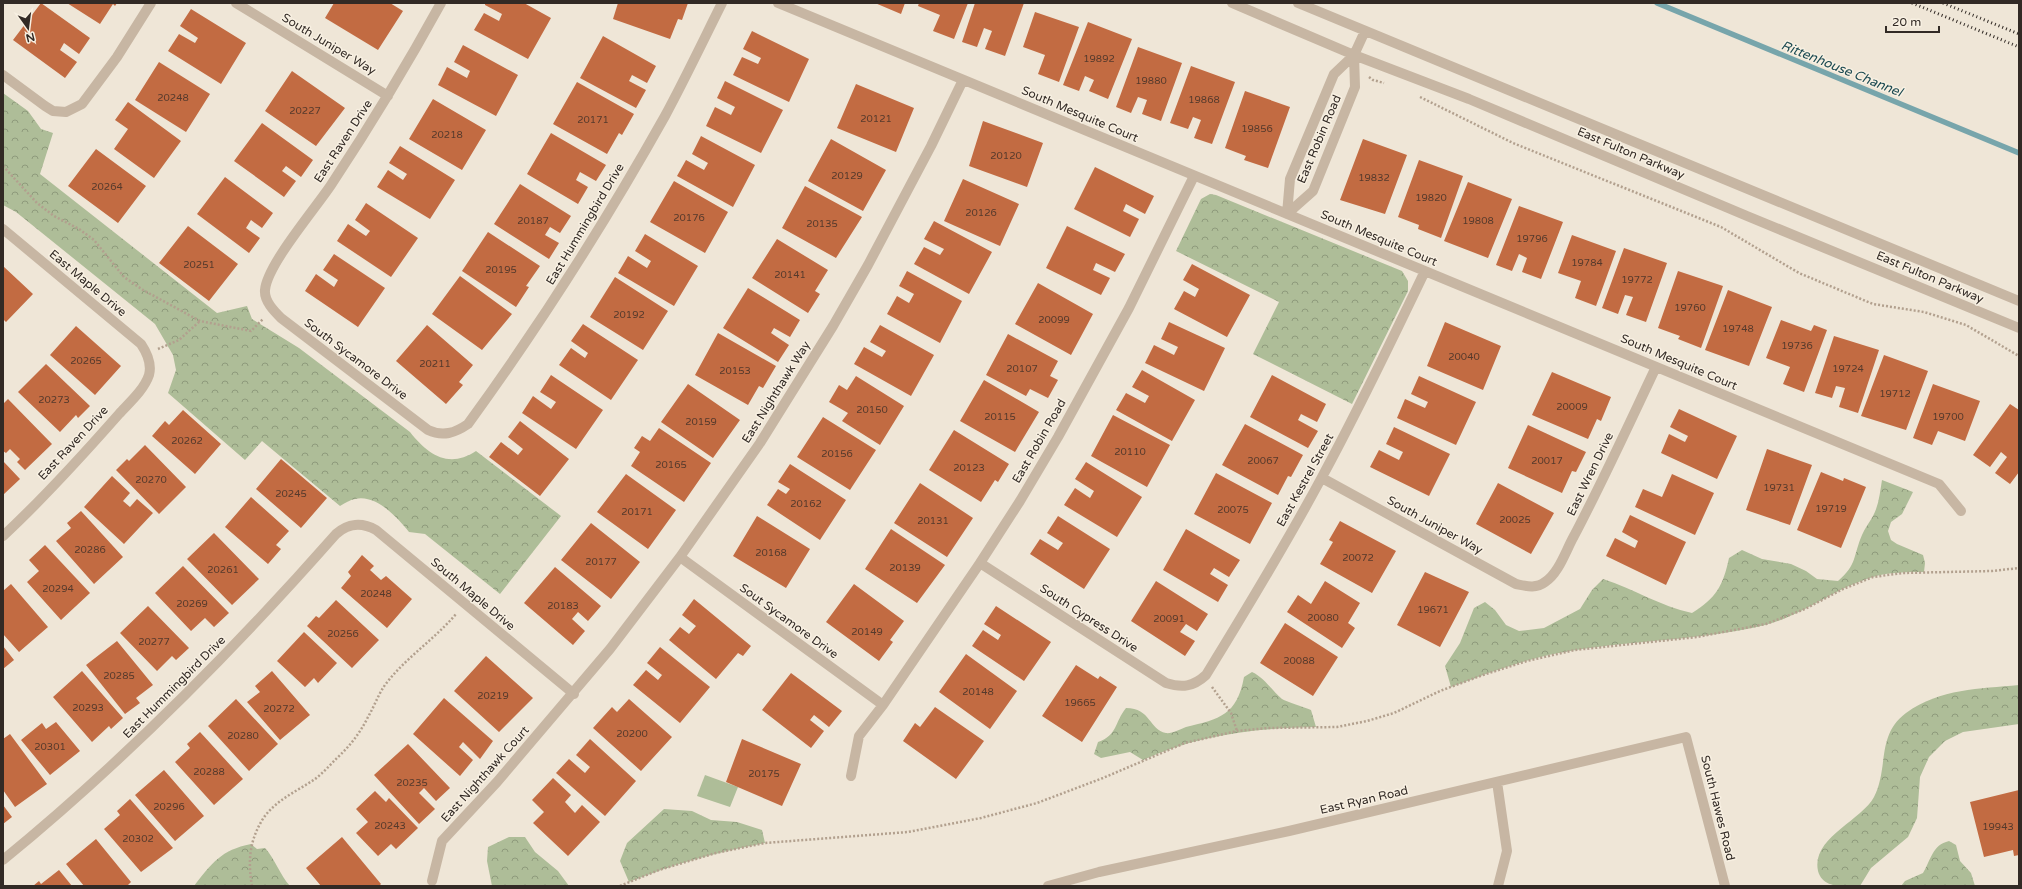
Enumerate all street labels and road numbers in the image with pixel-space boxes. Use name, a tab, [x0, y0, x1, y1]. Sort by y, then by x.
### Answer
street label: South Juniper Way	[280, 10, 379, 78]
street label: South Mesquite Court	[1020, 83, 1141, 145]
street label: East Robin Road	[1294, 93, 1344, 185]
street label: East Raven Drive	[311, 97, 375, 185]
street label: East Fulton Parkway	[1575, 124, 1687, 182]
street label: East Hummingbird Drive	[543, 161, 627, 287]
street label: South Mesquite Court	[1319, 207, 1440, 269]
street label: East Maple Drive	[47, 247, 129, 319]
street label: East Fulton Parkway	[1874, 248, 1986, 306]
street label: South Sycamore Drive	[302, 316, 411, 403]
street label: South Mesquite Court	[1619, 331, 1740, 393]
street label: East Nighthawk Way	[739, 338, 813, 445]
street label: East Robin Road	[1009, 396, 1069, 486]
street label: East Raven Drive	[35, 403, 111, 483]
street label: East Wren Drive	[1564, 430, 1616, 518]
street label: East Kestrel Street	[1274, 431, 1337, 529]
street label: South Juniper Way	[1385, 493, 1486, 557]
street label: South Maple Drive	[428, 555, 518, 633]
street label: Sout Sycamore Drive	[737, 581, 841, 662]
street label: South Cypress Drive	[1037, 581, 1141, 655]
street label: East Hummingbird Drive	[120, 633, 228, 741]
street label: East Nighthawk Court	[438, 723, 532, 825]
street label: South Hawes Road	[1698, 754, 1738, 862]
street label: East Ryan Road	[1319, 783, 1409, 817]

